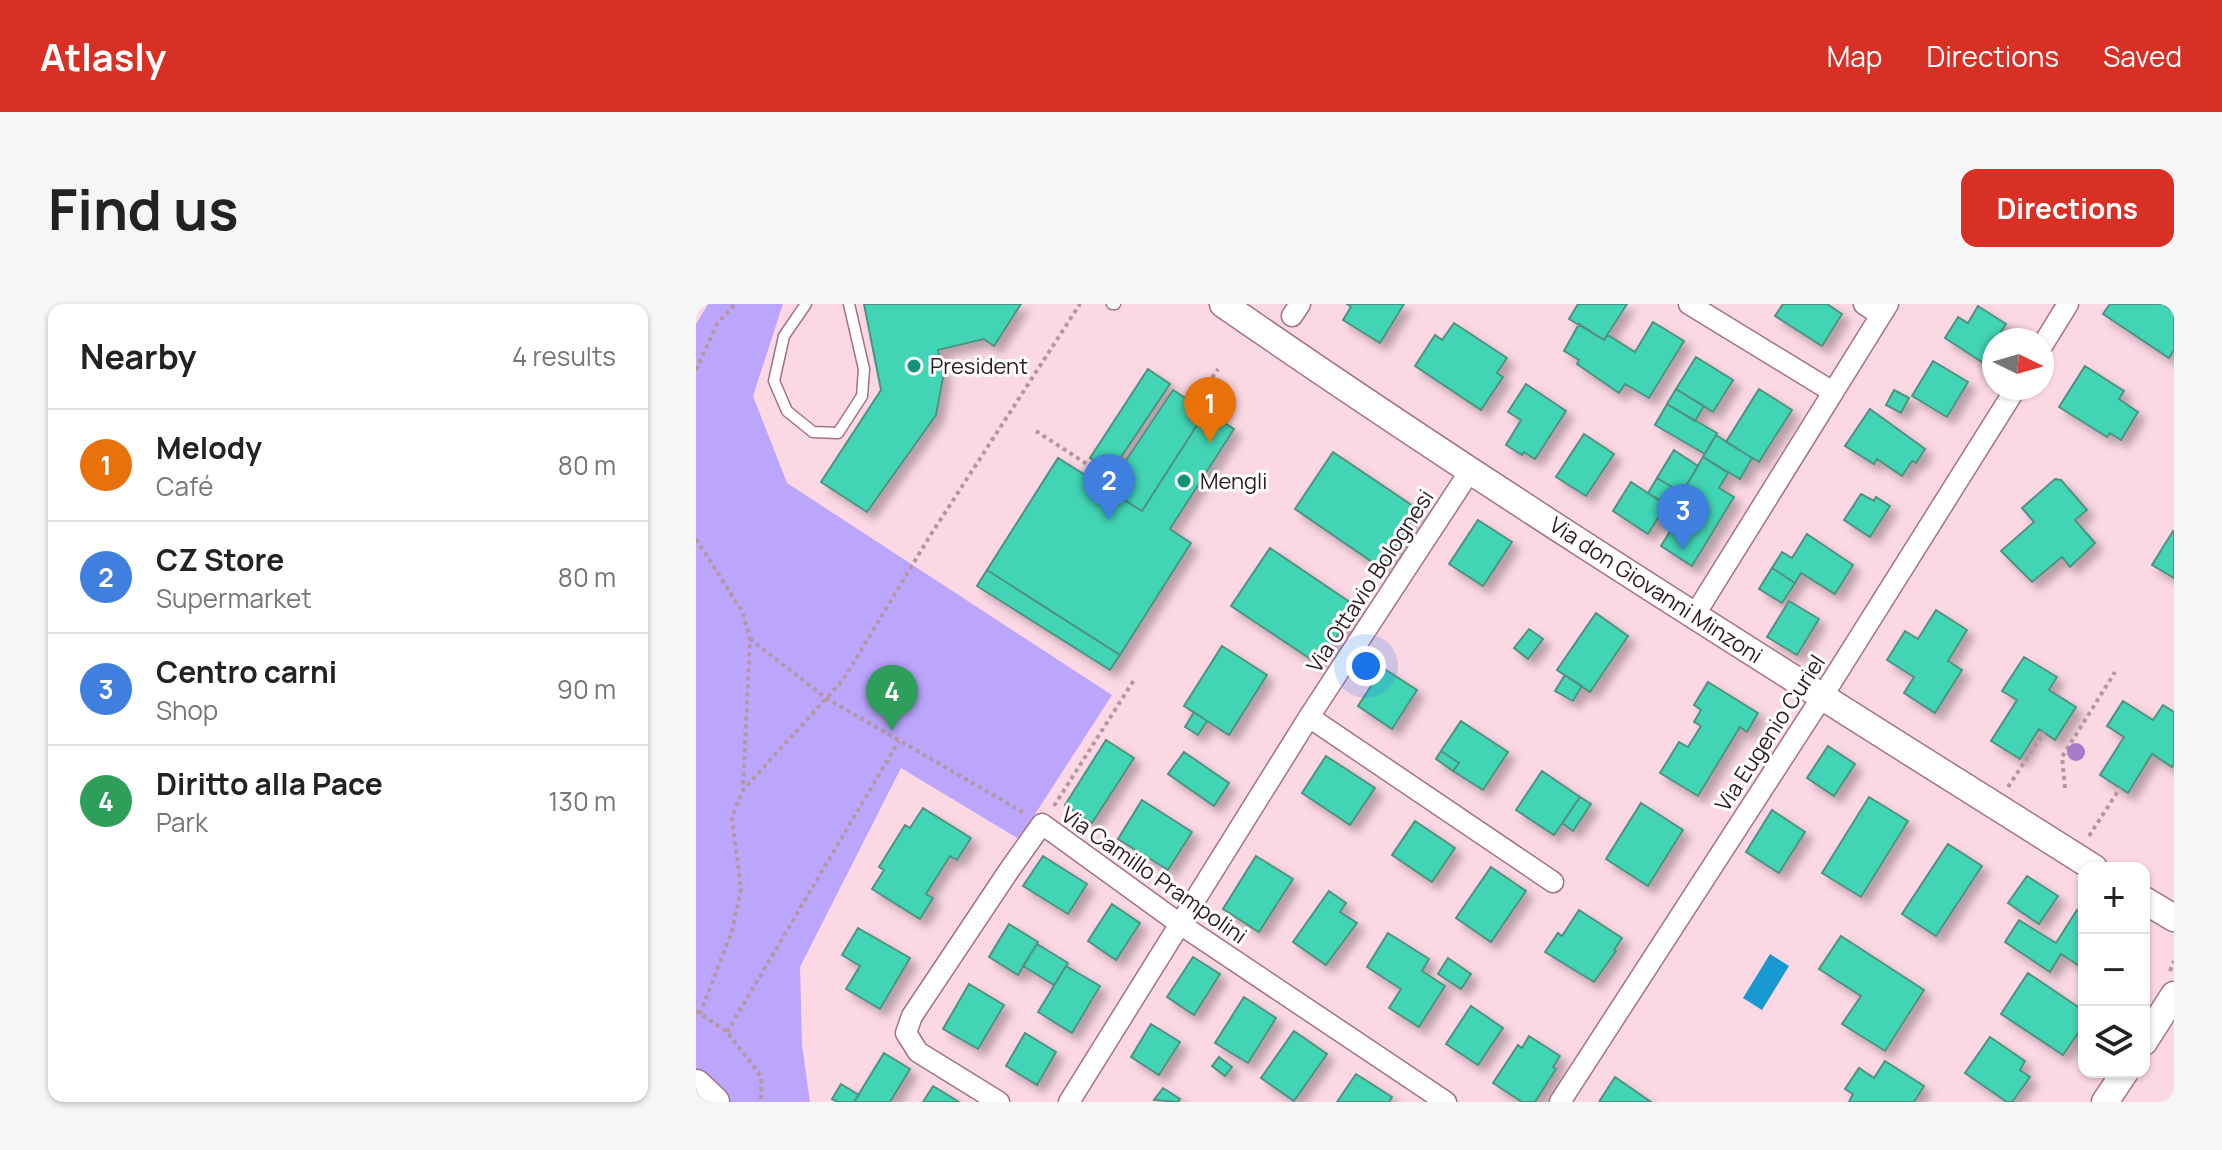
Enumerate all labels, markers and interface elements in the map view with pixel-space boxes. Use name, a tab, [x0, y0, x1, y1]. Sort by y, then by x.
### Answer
text: Atlasly	[40, 30, 166, 82]
text: Map	[1827, 37, 1882, 75]
text: Directions	[1926, 37, 2059, 75]
text: Saved	[2103, 37, 2182, 75]
button: Directions	[1961, 169, 2174, 247]
text: Find us	[48, 170, 239, 247]
north arrow	[1982, 328, 2054, 400]
text: Nearby	[80, 333, 196, 379]
text: 4 results	[512, 338, 616, 374]
place label: President	[930, 351, 1028, 381]
marker: President	[905, 357, 923, 375]
pin: 1	[1184, 377, 1236, 443]
text: Melody	[156, 427, 262, 468]
text: 1	[100, 447, 112, 483]
text: 80 m	[558, 447, 616, 483]
pin: 2	[1083, 454, 1135, 520]
place label: Mengli	[1200, 466, 1267, 496]
text: Café	[156, 468, 213, 504]
marker: Mengli	[1175, 472, 1193, 490]
street label: Via Ottavio Bolognesi	[1300, 484, 1440, 678]
pin: 3	[1657, 484, 1709, 550]
street label: Via don Giovanni Minzoni	[1544, 510, 1768, 670]
text: CZ Store	[156, 539, 284, 580]
text: 2	[98, 559, 114, 595]
text: 80 m	[558, 559, 616, 595]
text: Supermarket	[156, 580, 312, 616]
your location	[1346, 646, 1386, 686]
street label: Via Eugenio Curiel	[1708, 649, 1832, 817]
text: Centro carni	[156, 651, 337, 692]
pin: 4	[866, 665, 918, 731]
text: 3	[98, 671, 114, 707]
text: 90 m	[557, 671, 616, 707]
text: Shop	[156, 692, 218, 728]
text: Diritto alla Pace	[156, 763, 383, 804]
text: 4	[98, 783, 114, 819]
text: 130 m	[548, 783, 616, 819]
street label: Via Camillo Prampolini	[1055, 800, 1253, 950]
text: Park	[156, 804, 208, 840]
map controls	[2078, 862, 2150, 1078]
button: +	[2078, 862, 2150, 934]
button: −	[2078, 934, 2150, 1006]
button: layers	[2078, 1006, 2150, 1078]

